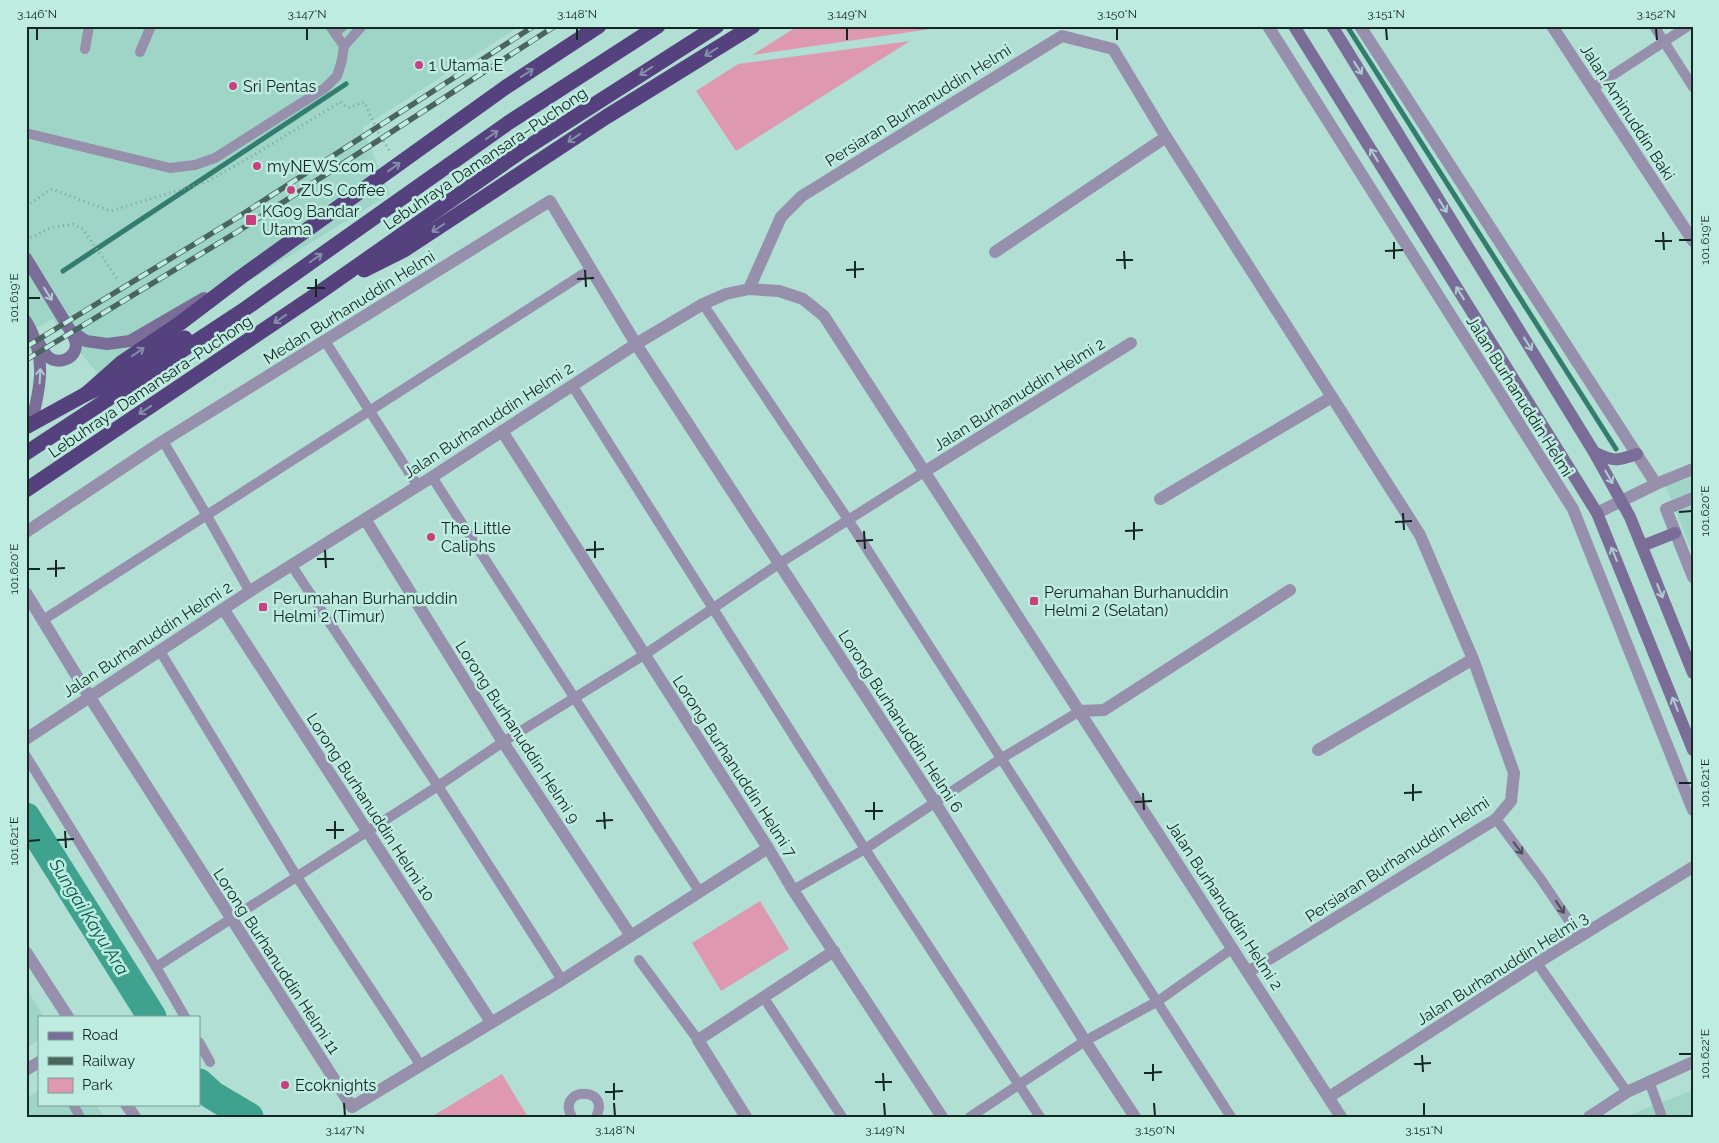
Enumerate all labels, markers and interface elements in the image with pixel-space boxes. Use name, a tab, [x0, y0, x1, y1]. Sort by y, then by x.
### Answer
text: 3.146°N	[17, 7, 57, 21]
text: 3.147°N	[287, 7, 327, 21]
text: 3.148°N	[557, 7, 597, 21]
text: 3.149°N	[827, 7, 867, 21]
text: 3.150°N	[1097, 7, 1137, 21]
text: 3.151°N	[1367, 7, 1405, 21]
text: 3.152°N	[1637, 7, 1675, 21]
street label: Persiaran Burhanuddin Helmi	[822, 40, 1015, 171]
street label: Jalan Aminuddin Baki	[1577, 41, 1679, 184]
one-way arrow	[705, 47, 719, 57]
place label: 1 Utama E	[429, 56, 504, 75]
marker: 1 Utama E	[413, 59, 425, 71]
one-way arrow	[1353, 60, 1363, 74]
one-way arrow	[640, 67, 654, 77]
one-way arrow	[520, 68, 534, 78]
place label: Sri Pentas	[243, 77, 316, 96]
marker: Sri Pentas	[227, 80, 239, 92]
street label: Lebuhraya Damansara–Puchong	[380, 83, 591, 234]
one-way arrow	[485, 130, 499, 140]
one-way arrow	[567, 133, 581, 143]
one-way arrow	[1369, 149, 1379, 163]
place label: myNEWS.com	[267, 157, 374, 176]
marker: myNEWS.com	[251, 160, 263, 172]
one-way arrow	[387, 162, 401, 172]
place label: ZUS Coffee	[301, 181, 385, 200]
marker: ZUS Coffee	[285, 184, 297, 196]
one-way arrow	[1438, 199, 1448, 213]
place label: KG09 Bandar Utama	[262, 202, 360, 239]
marker: KG09 Bandar Utama	[244, 213, 258, 227]
text: 101.619°E	[1698, 215, 1712, 265]
one-way arrow	[431, 223, 445, 233]
street label: Medan Burhanuddin Helmi	[260, 247, 438, 368]
one-way arrow	[309, 253, 323, 263]
text: 101.619°E	[7, 273, 21, 323]
one-way arrow	[44, 286, 54, 300]
one-way arrow	[1455, 287, 1465, 301]
street label: Lebuhraya Damansara–Puchong	[45, 311, 256, 462]
street label: Jalan Burhanuddin Helmi	[1462, 312, 1577, 480]
one-way arrow	[273, 314, 287, 324]
street label: Jalan Burhanuddin Helmi 2	[930, 334, 1108, 455]
one-way arrow	[1524, 337, 1534, 351]
one-way arrow	[130, 347, 144, 357]
street label: Jalan Burhanuddin Helmi 2	[400, 358, 577, 482]
one-way arrow	[36, 368, 45, 384]
one-way arrow	[138, 405, 152, 415]
one-way arrow	[1604, 469, 1614, 483]
text: 101.620°E	[1698, 486, 1712, 536]
place label: The Little Caliphs	[441, 519, 511, 556]
marker: The Little Caliphs	[425, 531, 437, 543]
text: 101.620°E	[7, 544, 21, 594]
one-way arrow	[1609, 546, 1618, 562]
street label: Jalan Burhanuddin Helmi 2	[59, 577, 236, 701]
place label: Perumahan Burhanuddin Helmi 2 (Selatan)	[1044, 583, 1229, 620]
one-way arrow	[1657, 584, 1666, 599]
place label: Perumahan Burhanuddin Helmi 2 (Timur)	[273, 589, 458, 626]
marker: Perumahan Burhanuddin Helmi 2 (Selatan)	[1028, 595, 1040, 607]
marker: Perumahan Burhanuddin Helmi 2 (Timur)	[257, 601, 269, 613]
street label: Lorong Burhanuddin Helmi 6	[834, 627, 967, 816]
street label: Lorong Burhanuddin Helmi 9	[452, 638, 584, 827]
street label: Lorong Burhanuddin Helmi 7	[669, 672, 801, 861]
one-way arrow	[1669, 697, 1679, 712]
street label: Lorong Burhanuddin Helmi 10	[303, 710, 439, 905]
text: 101.621°E	[1698, 759, 1712, 807]
street label: Persiaran Burhanuddin Helmi	[1302, 793, 1493, 926]
text: 101.621°E	[7, 817, 21, 865]
street label: Jalan Burhanuddin Helmi 2	[1163, 817, 1287, 994]
one-way arrow	[1513, 841, 1523, 855]
water label: Sungai Kayu Ara	[45, 854, 134, 979]
street label: Lorong Burhanuddin Helmi 11	[209, 865, 344, 1058]
one-way arrow	[1555, 900, 1565, 914]
street label: Jalan Burhanuddin Helmi 3	[1413, 908, 1591, 1029]
legend	[38, 1016, 200, 1106]
text: Road	[82, 1026, 118, 1044]
text: 101.622°E	[1698, 1029, 1712, 1079]
text: Railway	[82, 1052, 135, 1070]
text: Park	[82, 1076, 113, 1094]
place label: Ecoknights	[295, 1076, 377, 1095]
marker: Ecoknights	[279, 1079, 291, 1091]
text: 3.147°N	[325, 1123, 365, 1137]
text: 3.148°N	[595, 1123, 635, 1137]
text: 3.149°N	[865, 1123, 905, 1137]
text: 3.150°N	[1135, 1123, 1175, 1137]
text: 3.151°N	[1405, 1123, 1443, 1137]

